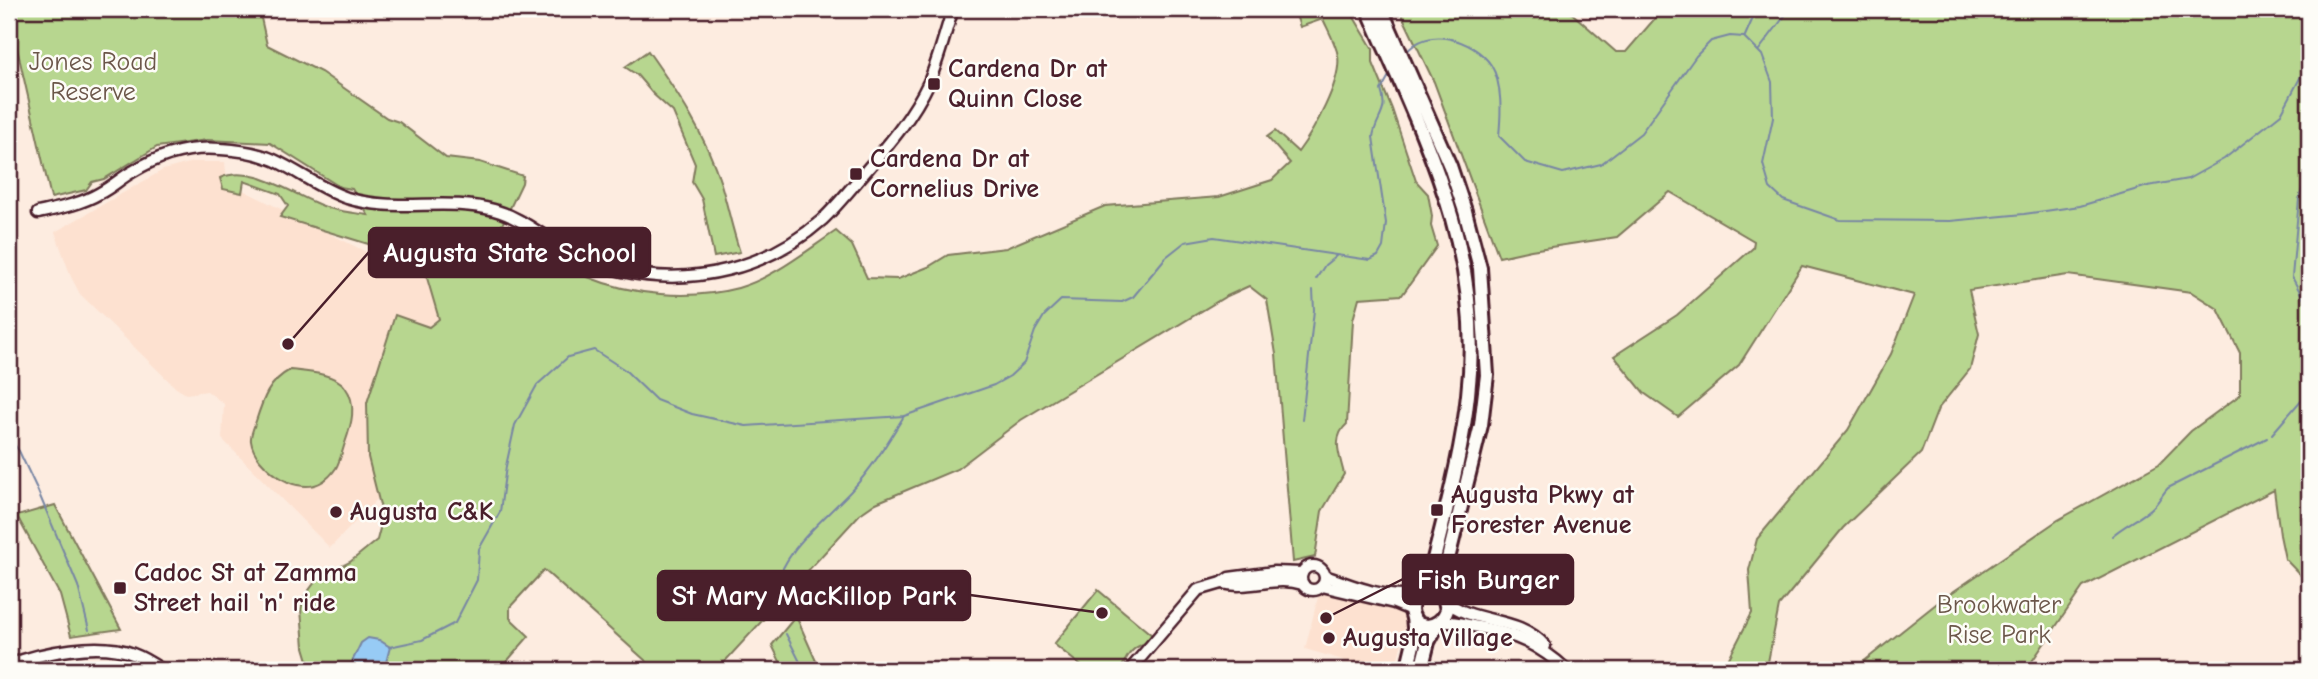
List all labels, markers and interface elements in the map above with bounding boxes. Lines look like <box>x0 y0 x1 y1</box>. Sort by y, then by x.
park label: Jones Road Reserve <box>29 47 157 107</box>
place label: Cardena Dr at Quinn Close <box>948 54 1108 114</box>
marker: Cardena Dr at Quinn Close <box>926 76 942 92</box>
place label: Cardena Dr at Cornelius Drive <box>870 144 1039 204</box>
marker: Cardena Dr at Cornelius Drive <box>848 166 864 182</box>
callout: Augusta State School <box>369 228 650 277</box>
text: Augusta State School <box>383 237 637 269</box>
place label: Augusta Pkwy at Forester Avenue <box>1451 480 1634 540</box>
place label: Augusta C&K <box>350 497 494 527</box>
marker: Augusta Pkwy at Forester Avenue <box>1429 502 1445 518</box>
marker: Augusta C&K <box>328 504 344 520</box>
callout: Fish Burger <box>1403 555 1573 604</box>
place label: Cadoc St at Zamma Street hail 'n' ride <box>134 558 357 618</box>
text: Fish Burger <box>1417 564 1560 596</box>
callout: St Mary MacKillop Park <box>658 571 970 620</box>
marker: Cadoc St at Zamma Street hail 'n' ride <box>112 580 128 596</box>
text: St Mary MacKillop Park <box>672 580 957 612</box>
park label: Brookwater Rise Park <box>1937 590 2062 650</box>
place label: Augusta Village <box>1343 623 1513 653</box>
marker: Augusta Village <box>1321 630 1337 646</box>

